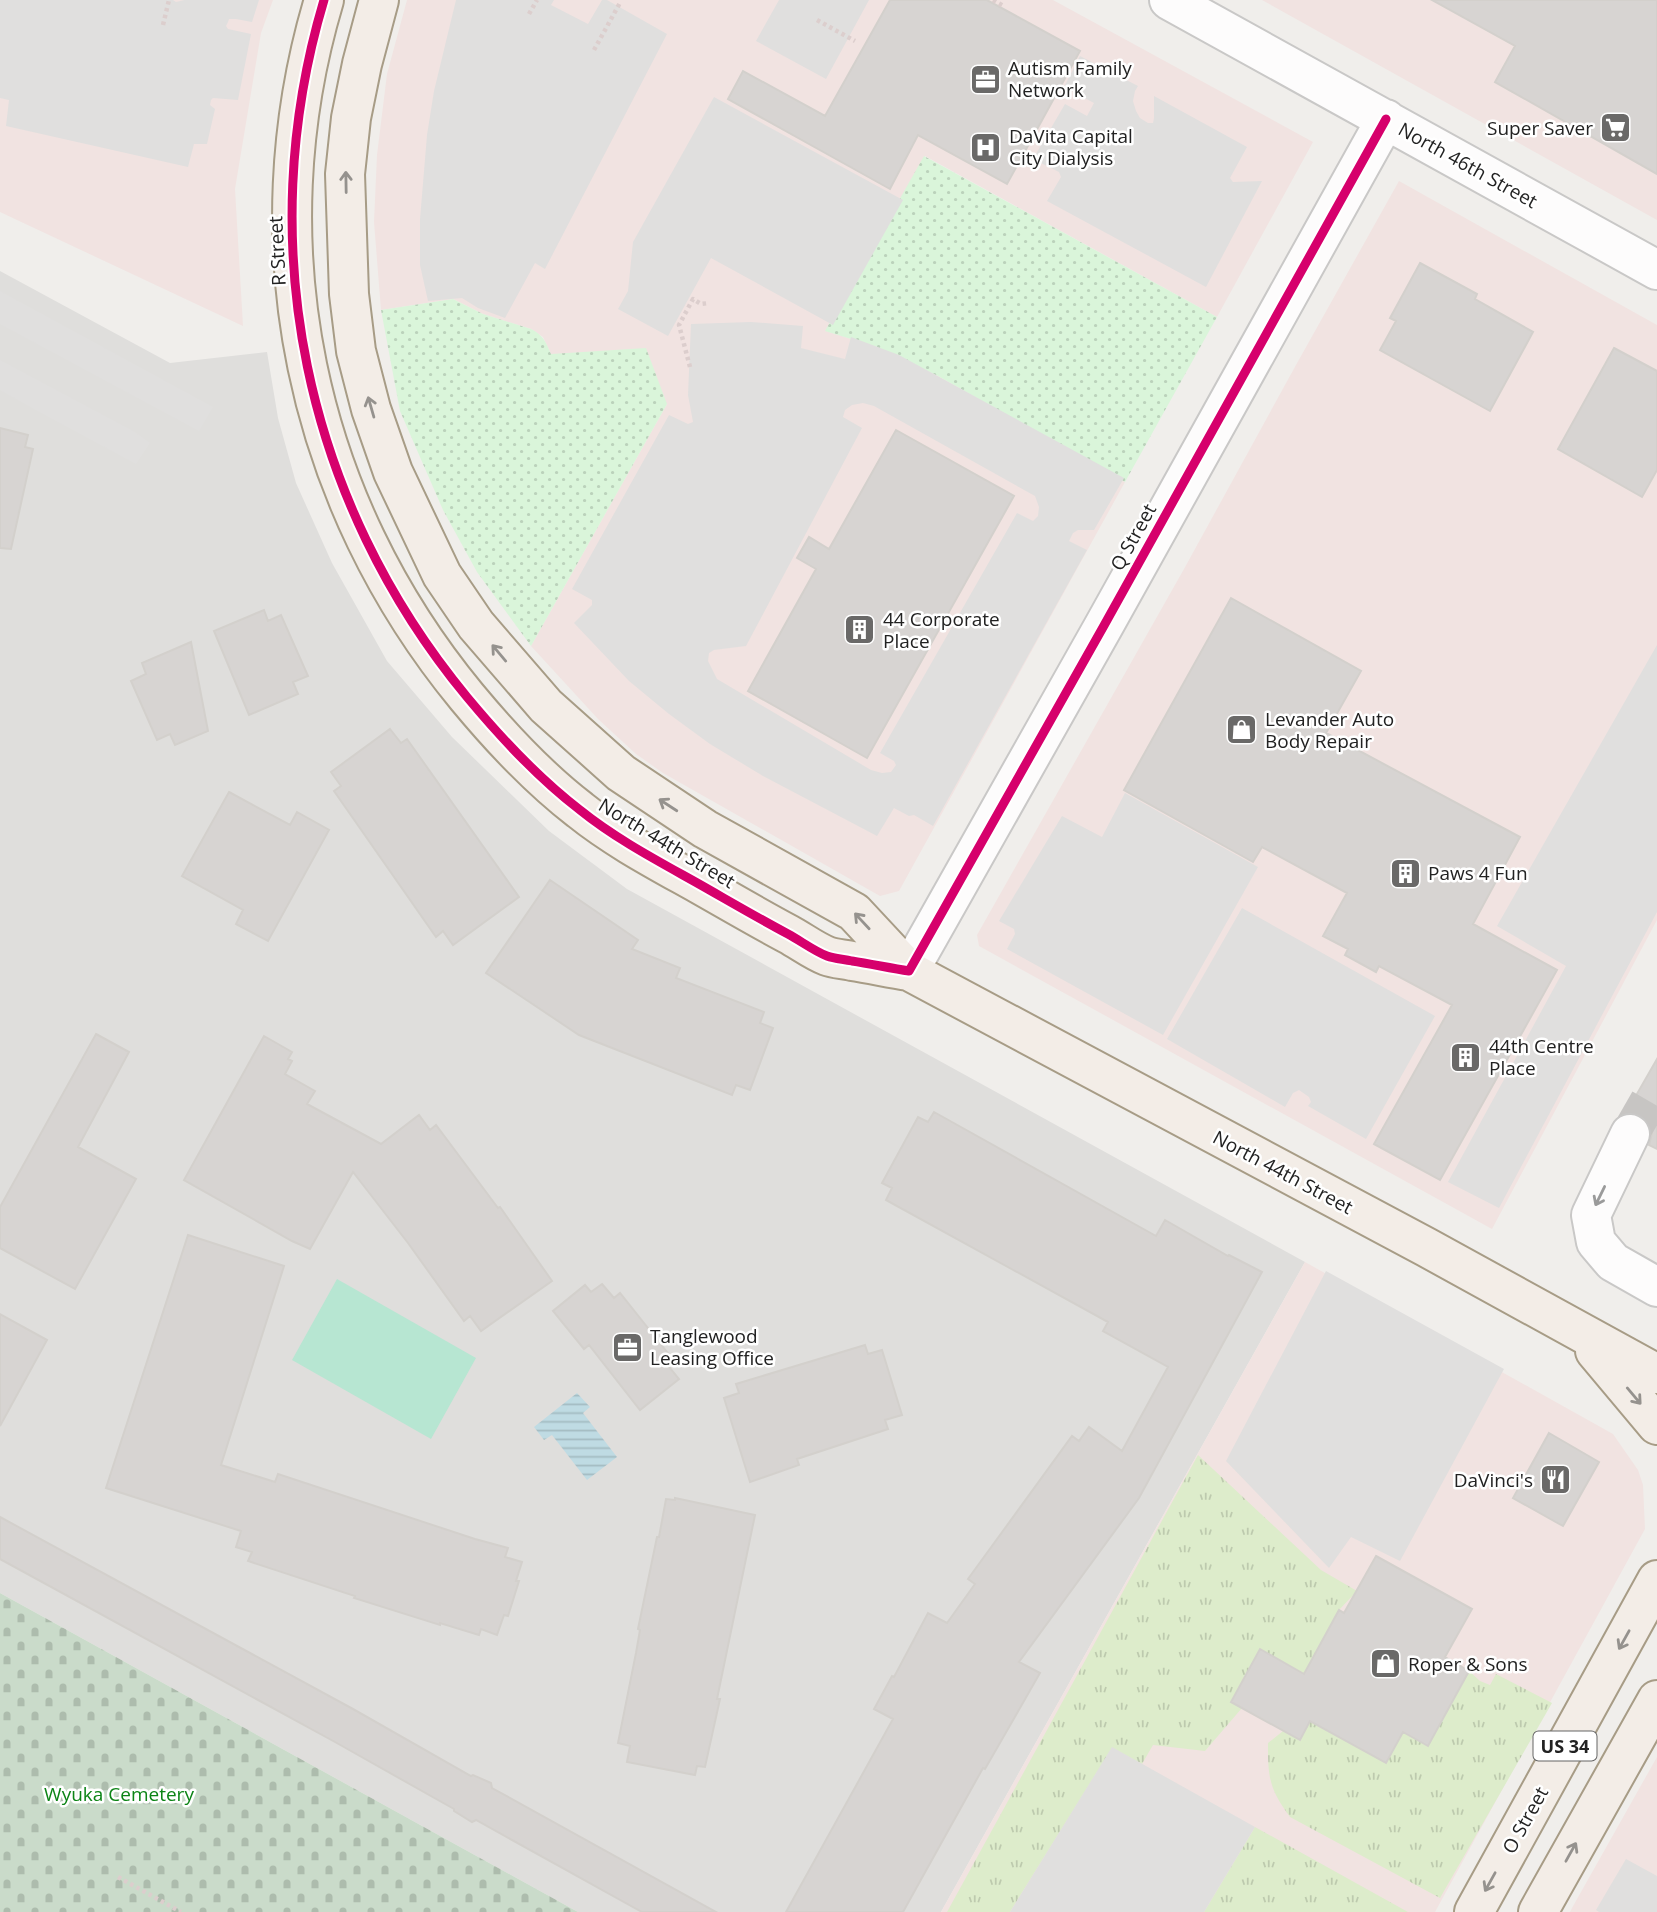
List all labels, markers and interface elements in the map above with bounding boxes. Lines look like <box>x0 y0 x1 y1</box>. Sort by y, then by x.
place label: Autism Family Network <box>1008 55 1132 103</box>
office icon: Autism Family Network <box>968 62 1002 96</box>
supermarket icon: Super Saver <box>1599 111 1633 145</box>
place label: Super Saver <box>1487 115 1593 141</box>
street label: North 46th Street <box>1394 116 1542 214</box>
place label: DaVita Capital City Dialysis <box>1009 123 1133 171</box>
hospital icon: DaVita Capital City Dialysis <box>969 130 1003 164</box>
one-way arrow <box>339 171 353 194</box>
street label: R Street <box>262 215 292 286</box>
one-way arrow <box>364 397 377 419</box>
street label: Q Street <box>1104 499 1162 575</box>
place label: 44 Corporate Place <box>883 606 1000 654</box>
building icon: 44 Corporate Place <box>843 613 877 647</box>
one-way arrow <box>492 645 507 663</box>
place label: Levander Auto Body Repair <box>1265 706 1394 754</box>
shop icon: Levander Auto Body Repair <box>1225 713 1259 747</box>
street label: North 44th Street <box>594 792 740 894</box>
one-way arrow <box>658 798 678 812</box>
building icon: Paws 4 Fun <box>1388 856 1422 890</box>
place label: Paws 4 Fun <box>1428 860 1528 886</box>
one-way arrow <box>854 913 871 930</box>
place label: 44th Centre Place <box>1489 1033 1594 1081</box>
building icon: 44th Centre Place <box>1449 1040 1483 1074</box>
street label: North 44th Street <box>1208 1124 1358 1220</box>
one-way arrow <box>1593 1185 1606 1206</box>
place label: Tanglewood Leasing Office <box>650 1323 774 1371</box>
office icon: Tanglewood Leasing Office <box>610 1330 644 1364</box>
one-way arrow <box>1626 1387 1642 1405</box>
restaurant icon: DaVinci's <box>1539 1463 1573 1497</box>
place label: DaVinci's <box>1454 1467 1533 1493</box>
one-way arrow <box>1617 1629 1630 1650</box>
shop icon: Roper & Sons <box>1368 1647 1402 1681</box>
place label: Roper & Sons <box>1408 1651 1527 1677</box>
road number: US 34 <box>1534 1731 1596 1760</box>
park label: Wyuka Cemetery <box>44 1781 194 1807</box>
street label: O Street <box>1496 1782 1554 1858</box>
one-way arrow <box>1564 1843 1578 1863</box>
one-way arrow <box>1483 1871 1496 1892</box>

